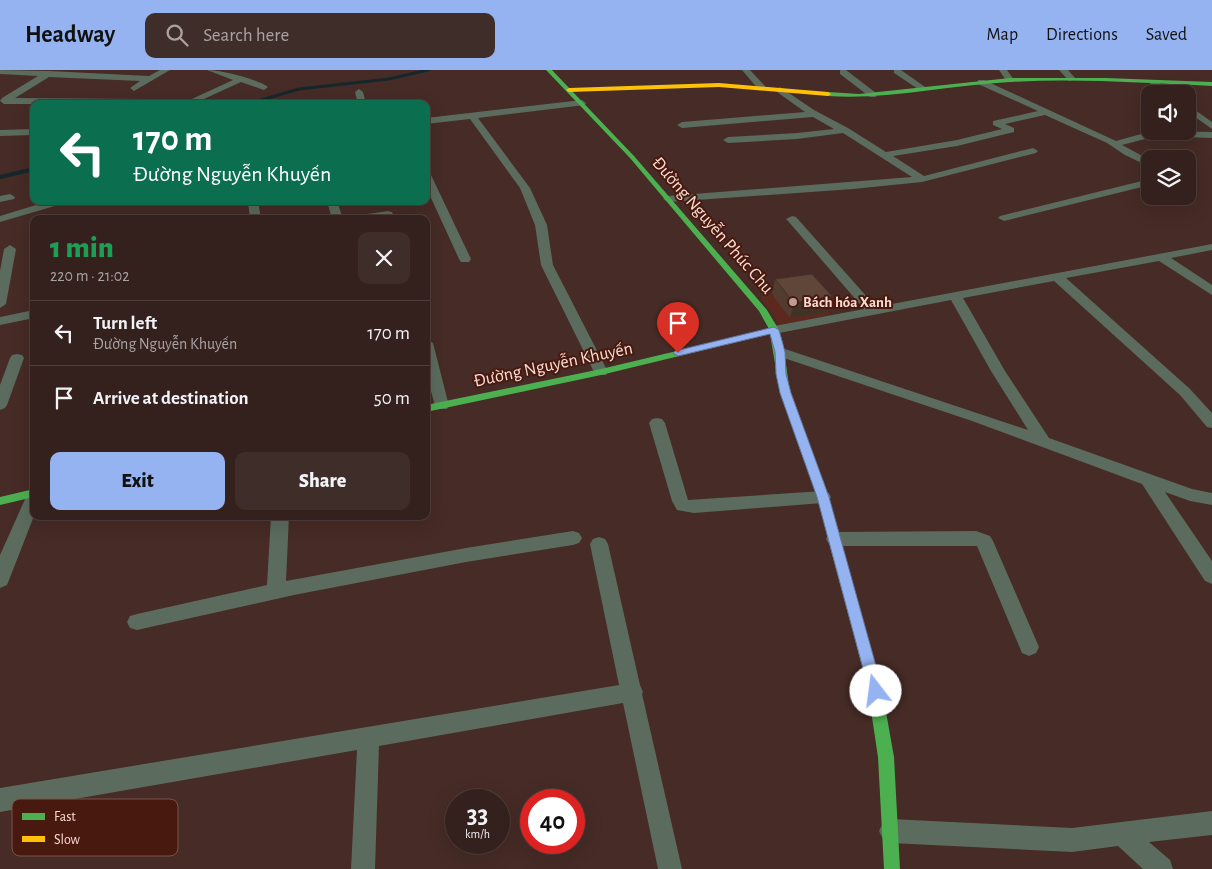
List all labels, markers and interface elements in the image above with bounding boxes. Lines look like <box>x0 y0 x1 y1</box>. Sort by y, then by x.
search box <box>145 13 495 58</box>
icon: search <box>163 21 191 49</box>
text: Headway <box>25 23 115 47</box>
text: Search here <box>203 26 289 45</box>
text: Map <box>987 26 1018 44</box>
text: Directions <box>1046 26 1118 44</box>
text: Saved <box>1146 26 1187 44</box>
map controls <box>1141 85 1196 205</box>
button: sound <box>1141 85 1196 140</box>
icon: left <box>50 120 115 185</box>
text: 170 m <box>133 122 213 157</box>
button: layers <box>1141 150 1196 205</box>
street label: Đường Nguyễn Phúc Chu <box>648 152 778 298</box>
text: Đường Nguyễn Khuyến <box>133 163 331 185</box>
button: close <box>358 232 410 284</box>
text: 1 min <box>50 233 114 263</box>
text: 220 m · 21:02 <box>50 268 130 284</box>
place label: Bách hóa Xanh <box>803 295 892 310</box>
marker: Bách hóa Xanh <box>787 296 799 308</box>
pin <box>657 302 699 353</box>
icon: arrive <box>664 309 692 337</box>
text: Turn left <box>93 314 157 333</box>
icon: left <box>50 319 78 347</box>
text: 170 m <box>367 324 410 343</box>
text: Đường Nguyễn Khuyến <box>93 336 237 352</box>
street label: Đường Nguyễn Khuyến <box>472 337 634 391</box>
icon: arrive <box>50 384 78 412</box>
text: Arrive at destination <box>93 389 249 408</box>
text: 50 m <box>374 389 410 408</box>
button: Exit <box>50 452 225 510</box>
button: Share <box>235 452 410 510</box>
position arrow <box>849 664 901 716</box>
speed limit sign: 40 <box>520 789 585 854</box>
legend <box>12 799 178 856</box>
text: 33 <box>467 803 488 828</box>
text: Fast <box>54 810 76 824</box>
text: km/h <box>465 828 490 840</box>
text: Slow <box>54 833 81 847</box>

